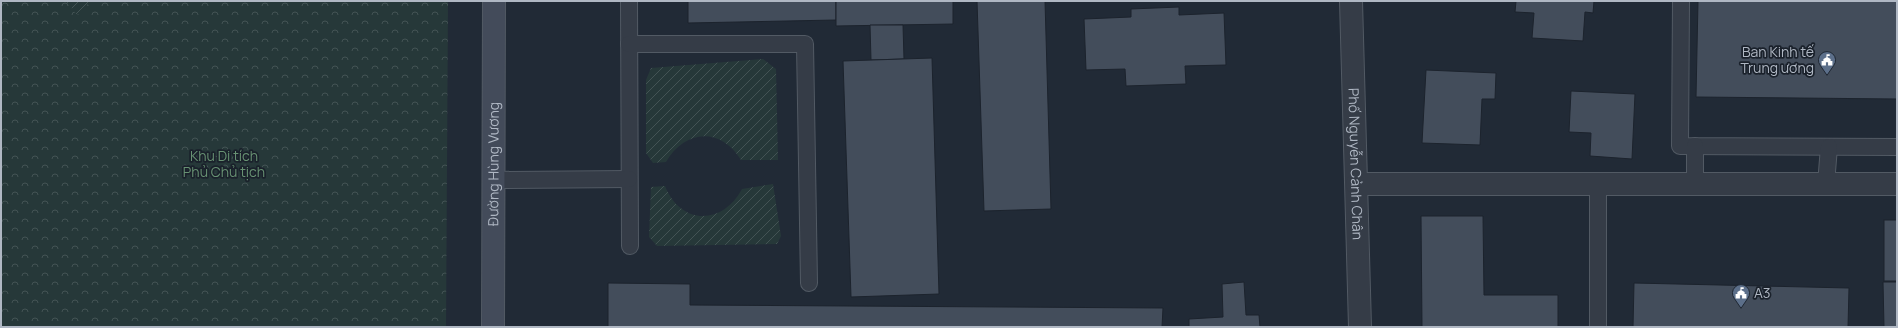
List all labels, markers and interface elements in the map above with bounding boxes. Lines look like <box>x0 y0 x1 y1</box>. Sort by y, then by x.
place label: Ban Kinh tế Trung ương <box>1740 42 1814 77</box>
public building icon: Ban Kinh tế Trung ương <box>1817 50 1837 75</box>
street label: Phố Nguyễn Cảnh Chân <box>1344 88 1368 240</box>
street label: Đường Hùng Vương <box>483 102 503 226</box>
park label: Khu Di tích Phủ Chủ tịch <box>183 146 265 181</box>
public building icon: A3 <box>1731 283 1751 308</box>
place label: A3 <box>1754 283 1771 302</box>

